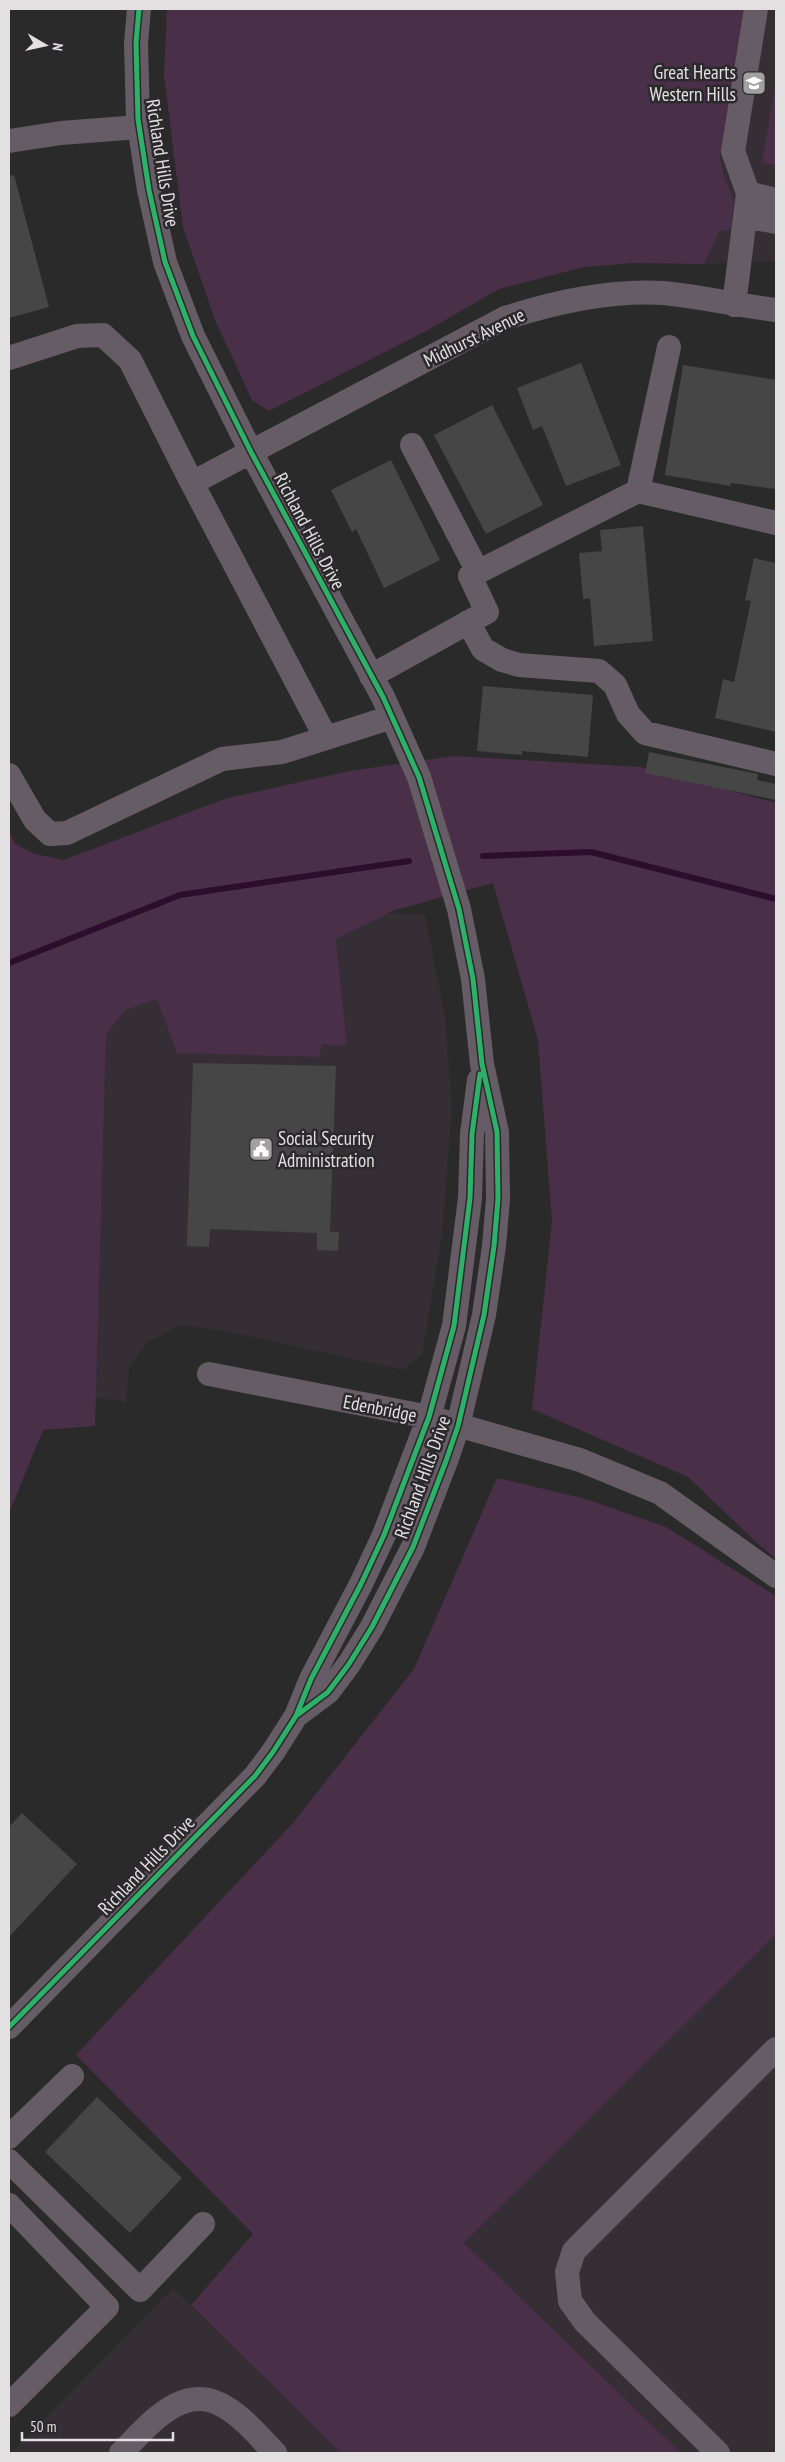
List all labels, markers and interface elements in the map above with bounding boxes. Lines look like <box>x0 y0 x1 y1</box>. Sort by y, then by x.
north arrow <box>20 20 70 70</box>
text: N <box>48 42 67 52</box>
place label: Great Hearts Western Hills <box>650 60 736 106</box>
school or university icon: Great Hearts Western Hills <box>741 70 767 96</box>
street label: Richland Hills Drive <box>141 97 185 229</box>
street label: Midhurst Avenue <box>420 302 529 372</box>
street label: Richland Hills Drive <box>269 468 351 594</box>
place label: Social Security Administration <box>278 1126 375 1172</box>
public building icon: Social Security Administration <box>248 1136 274 1162</box>
street label: Edenbridge <box>341 1389 419 1427</box>
street label: Richland Hills Drive <box>389 1412 455 1542</box>
street label: Richland Hills Drive <box>93 1810 200 1920</box>
scale bar <box>22 2410 174 2442</box>
text: 50 m <box>30 2417 56 2436</box>

